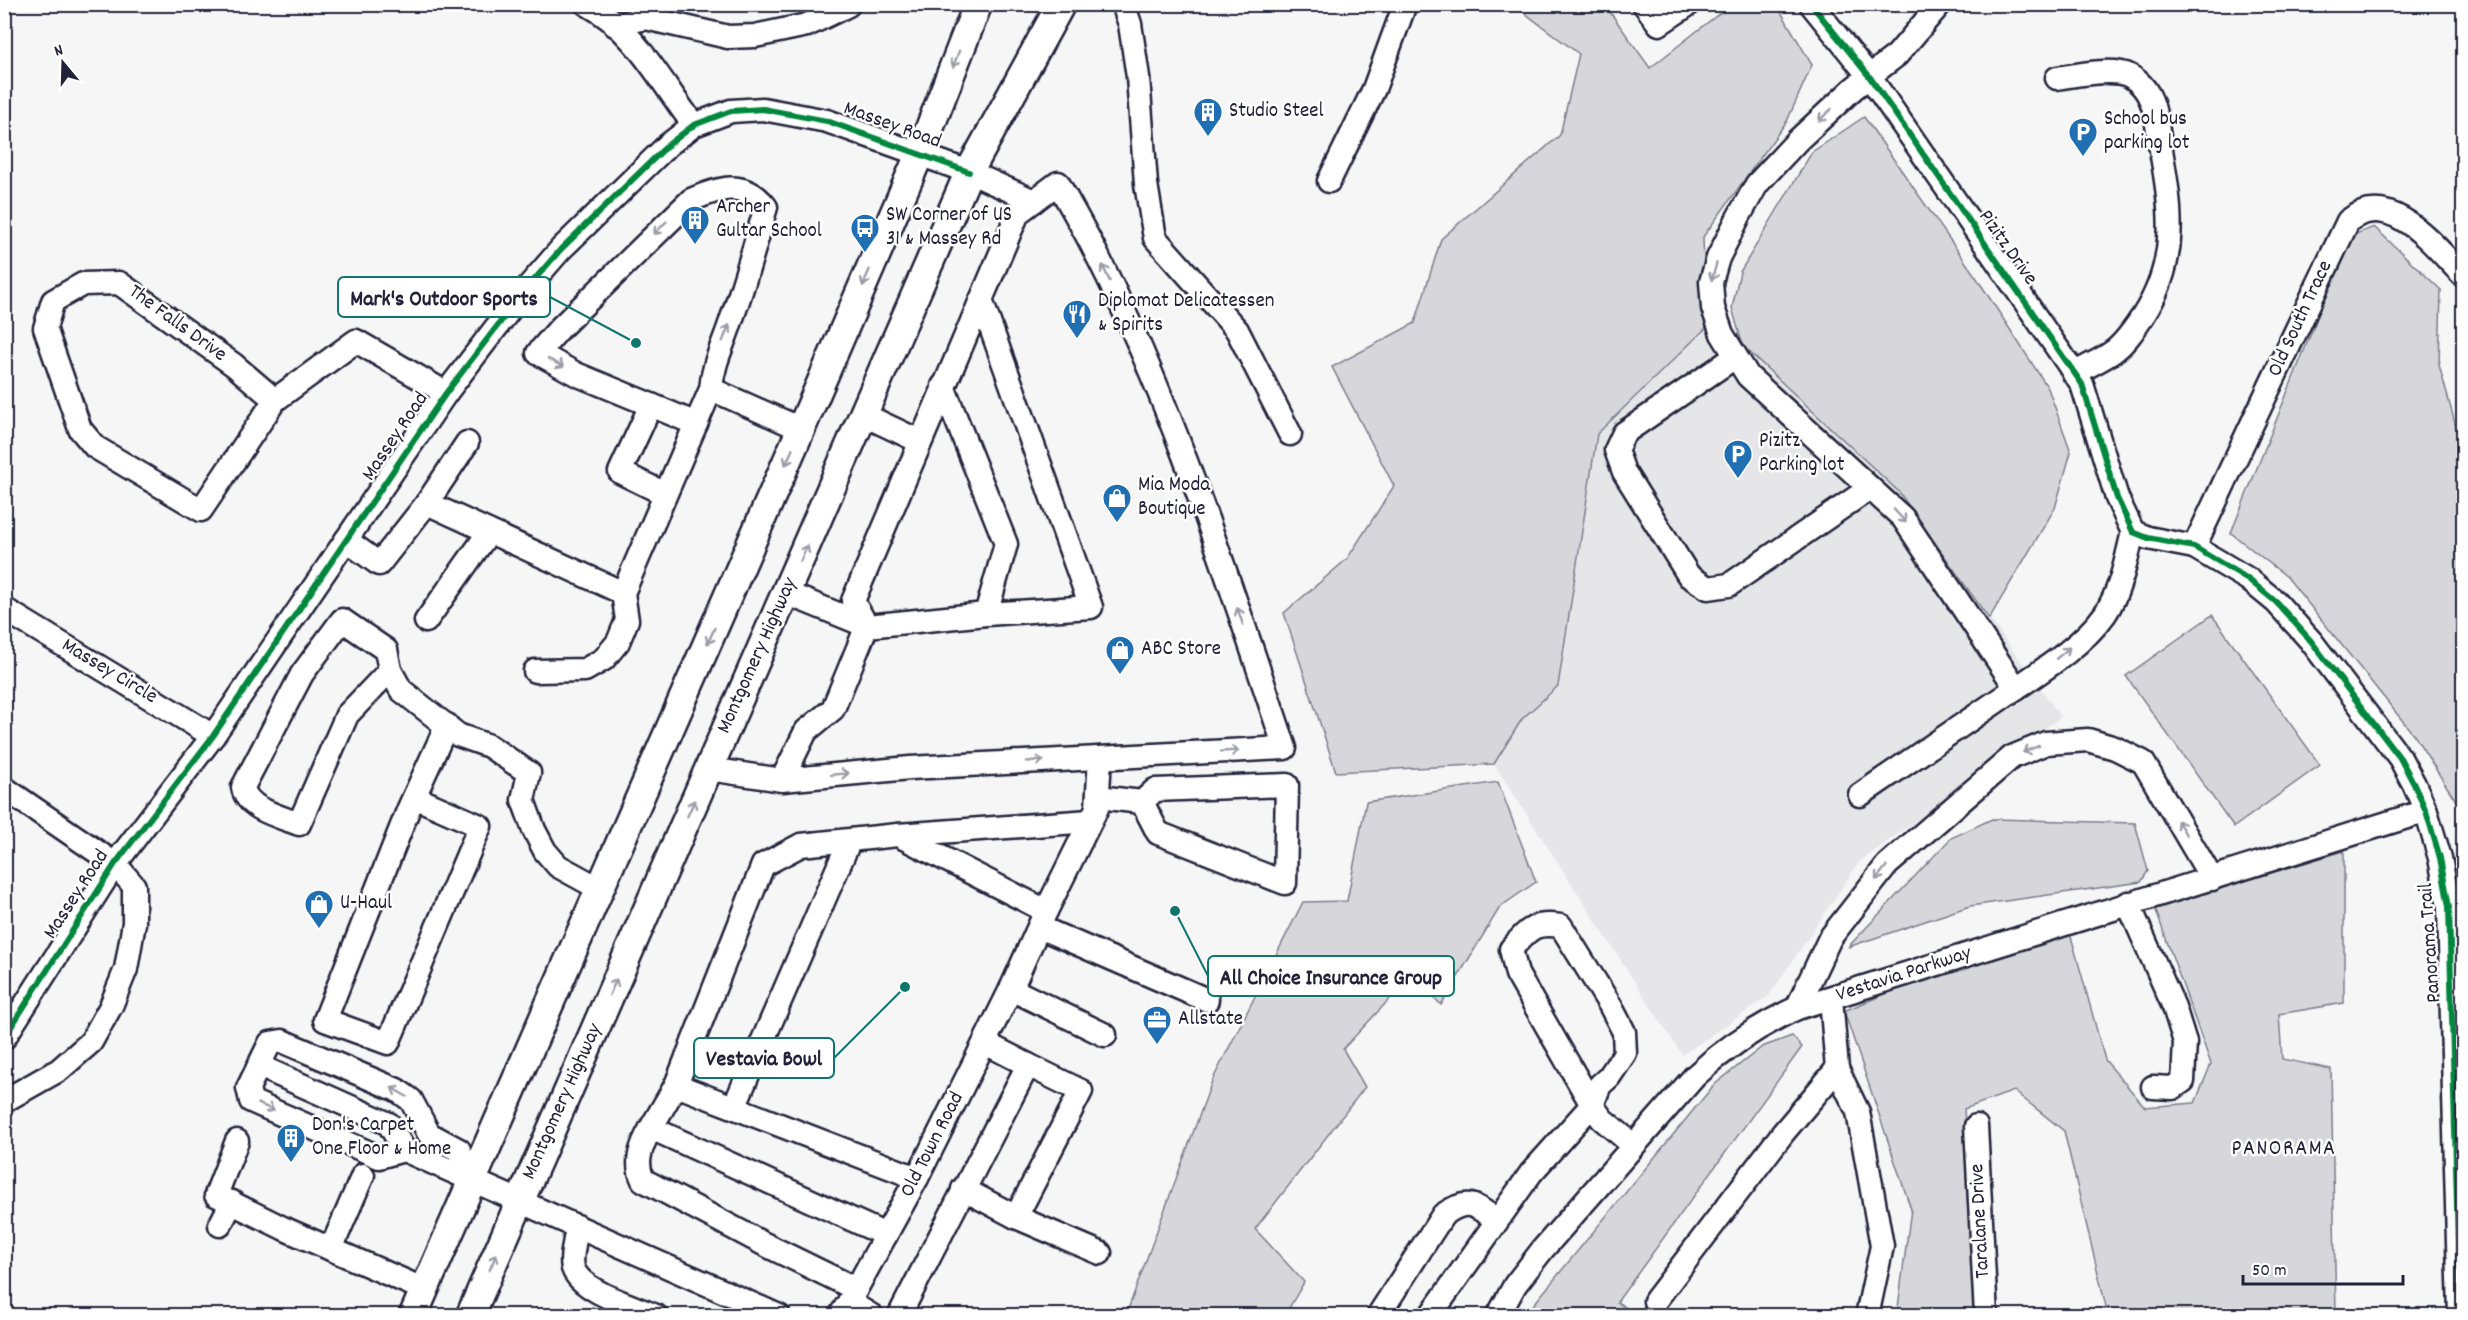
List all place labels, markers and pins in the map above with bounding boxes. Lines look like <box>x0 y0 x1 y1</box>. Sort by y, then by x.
building icon: Studio Steel <box>1192 96 1224 138</box>
place label: Studio Steel <box>1229 97 1323 127</box>
place label: School bus parking lot <box>2104 105 2190 159</box>
parking icon: School bus parking lot <box>2067 116 2099 158</box>
place label: Archer Gultar School <box>716 193 822 247</box>
place label: SW Corner of US 31 & Massey Rd <box>886 201 1012 255</box>
building icon: Archer Gultar School <box>679 204 711 246</box>
bus stop icon: SW Corner of US 31 & Massey Rd <box>849 212 881 254</box>
callout: Mark's Outdoor Sports <box>338 277 550 317</box>
place label: Diplomat Delicatessen & Spirits <box>1098 287 1274 341</box>
restaurant icon: Diplomat Delicatessen & Spirits <box>1061 298 1093 340</box>
place label: Pizitz Parking lot <box>1759 427 1845 481</box>
parking icon: Pizitz Parking lot <box>1722 438 1754 480</box>
place label: Mia Moda Boutique <box>1138 471 1211 525</box>
shop icon: Mia Moda Boutique <box>1101 482 1133 524</box>
shop icon: ABC Store <box>1104 634 1136 676</box>
place label: ABC Store <box>1141 635 1221 665</box>
shop icon: U-Haul <box>303 888 335 930</box>
place label: U-Haul <box>340 889 392 919</box>
callout: All Choice Insurance Group <box>1208 956 1454 996</box>
office icon: Allstate <box>1141 1004 1173 1046</box>
place label: Allstate <box>1178 1005 1243 1035</box>
callout: Vestavia Bowl <box>694 1038 834 1078</box>
place label: Don's Carpet One Floor & Home <box>312 1111 451 1165</box>
building icon: Don's Carpet One Floor & Home <box>275 1122 307 1164</box>

